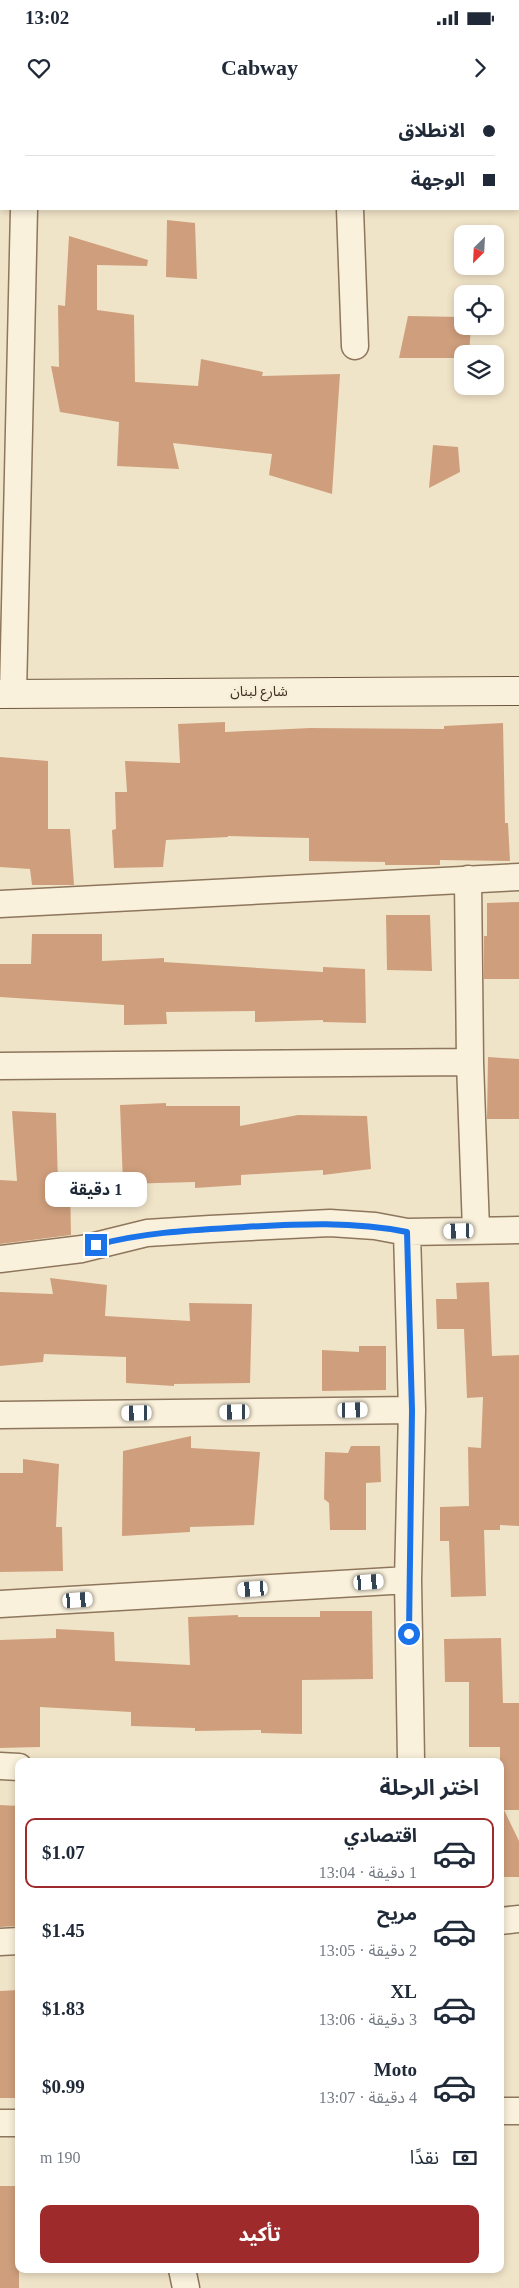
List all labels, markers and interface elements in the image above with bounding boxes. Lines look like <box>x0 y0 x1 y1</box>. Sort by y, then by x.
text: 13:02 <box>25 7 69 28</box>
icon: heart <box>25 54 53 82</box>
icon: forward <box>466 54 494 82</box>
text: Cabway <box>221 55 298 80</box>
text: الانطلاق <box>399 120 465 141</box>
text: الوجهة <box>411 169 465 190</box>
north arrow <box>454 225 504 275</box>
map controls <box>454 225 504 395</box>
button: locate <box>454 285 504 335</box>
button: layers <box>454 345 504 395</box>
street label: شارع لبنان <box>230 684 288 702</box>
callout: 1 دقيقة <box>45 1172 147 1208</box>
text: 1 دقيقة <box>70 1181 122 1198</box>
car <box>443 1223 474 1239</box>
route end <box>85 1234 107 1256</box>
car <box>337 1402 368 1418</box>
car <box>219 1404 250 1420</box>
car <box>121 1405 152 1421</box>
car <box>353 1573 384 1591</box>
car <box>237 1580 268 1598</box>
car <box>62 1591 93 1609</box>
route start <box>398 1623 420 1645</box>
text: اختر الرحلة <box>380 1775 479 1800</box>
text: اقتصادي <box>344 1825 417 1846</box>
icon: car <box>432 1831 477 1876</box>
text: $1.07 <box>42 1842 85 1863</box>
text: 1 دقيقة · 13:04 <box>319 1864 417 1881</box>
text: مريح <box>377 1903 417 1924</box>
icon: car <box>432 1909 477 1954</box>
text: $1.45 <box>42 1920 85 1941</box>
text: 2 دقيقة · 13:05 <box>319 1942 417 1959</box>
text: XL <box>391 1981 417 2002</box>
icon: car <box>432 1987 477 2032</box>
text: $1.83 <box>42 1998 85 2019</box>
text: 3 دقيقة · 13:06 <box>319 2011 417 2028</box>
text: Moto <box>374 2059 417 2080</box>
icon: car <box>432 2065 477 2110</box>
text: $0.99 <box>42 2076 85 2097</box>
text: 4 دقيقة · 13:07 <box>319 2089 417 2106</box>
icon: cash <box>451 2144 479 2172</box>
text: نقدًا <box>410 2147 439 2168</box>
text: 190 m <box>40 2149 80 2166</box>
button: تأكيد <box>40 2205 479 2263</box>

